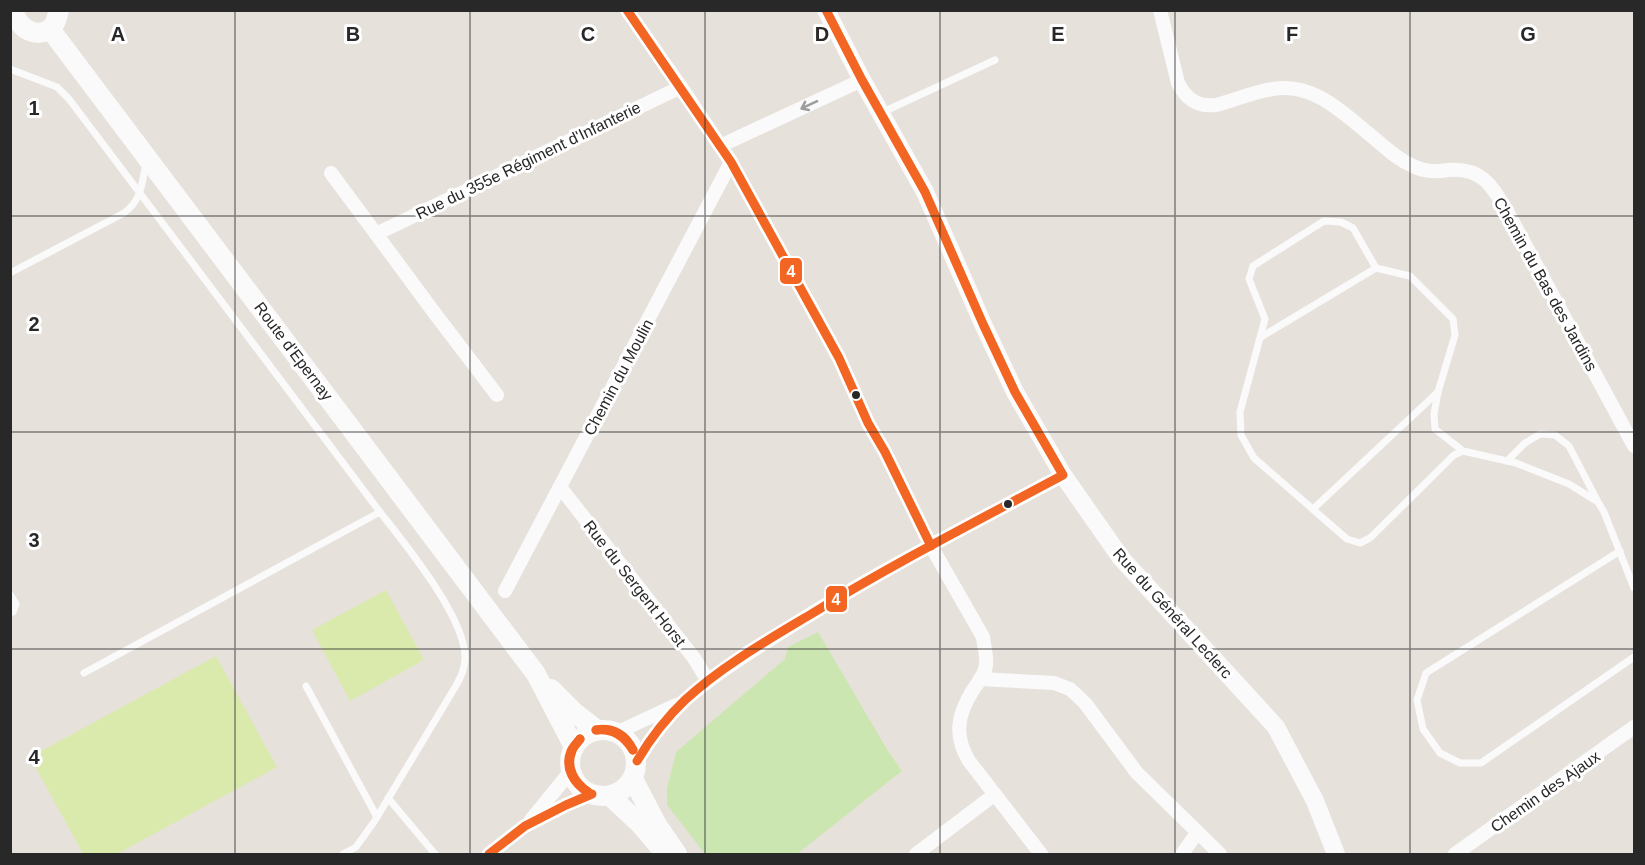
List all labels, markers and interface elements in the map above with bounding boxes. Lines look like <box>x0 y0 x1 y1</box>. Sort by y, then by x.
text: A <box>111 23 125 45</box>
text: B <box>346 23 360 45</box>
text: C <box>581 23 595 45</box>
text: D <box>815 23 829 45</box>
text: E <box>1051 23 1065 45</box>
text: F <box>1286 23 1298 45</box>
text: G <box>1520 23 1536 45</box>
text: 1 <box>28 97 40 119</box>
street label: Rue du 355e Régiment d'Infanterie <box>413 98 643 222</box>
one-way arrow <box>800 99 818 111</box>
street label: Chemin du Bas des Jardins <box>1491 195 1600 374</box>
line badge: 4 <box>779 257 803 285</box>
text: 4 <box>787 263 796 280</box>
street label: Route d'Epernay <box>251 299 336 404</box>
text: 2 <box>28 313 40 335</box>
street label: Chemin du Moulin <box>581 316 656 438</box>
unlabelled marker <box>850 389 862 401</box>
unlabelled marker <box>1002 498 1014 510</box>
street label: Rue du Sergent Horst <box>580 517 689 650</box>
text: 3 <box>28 529 40 551</box>
street label: Rue du Général Leclerc <box>1110 545 1235 682</box>
line badge: 4 <box>825 585 848 613</box>
text: 4 <box>832 591 841 608</box>
text: 4 <box>28 746 40 768</box>
street label: Chemin des Ajaux <box>1488 747 1603 835</box>

